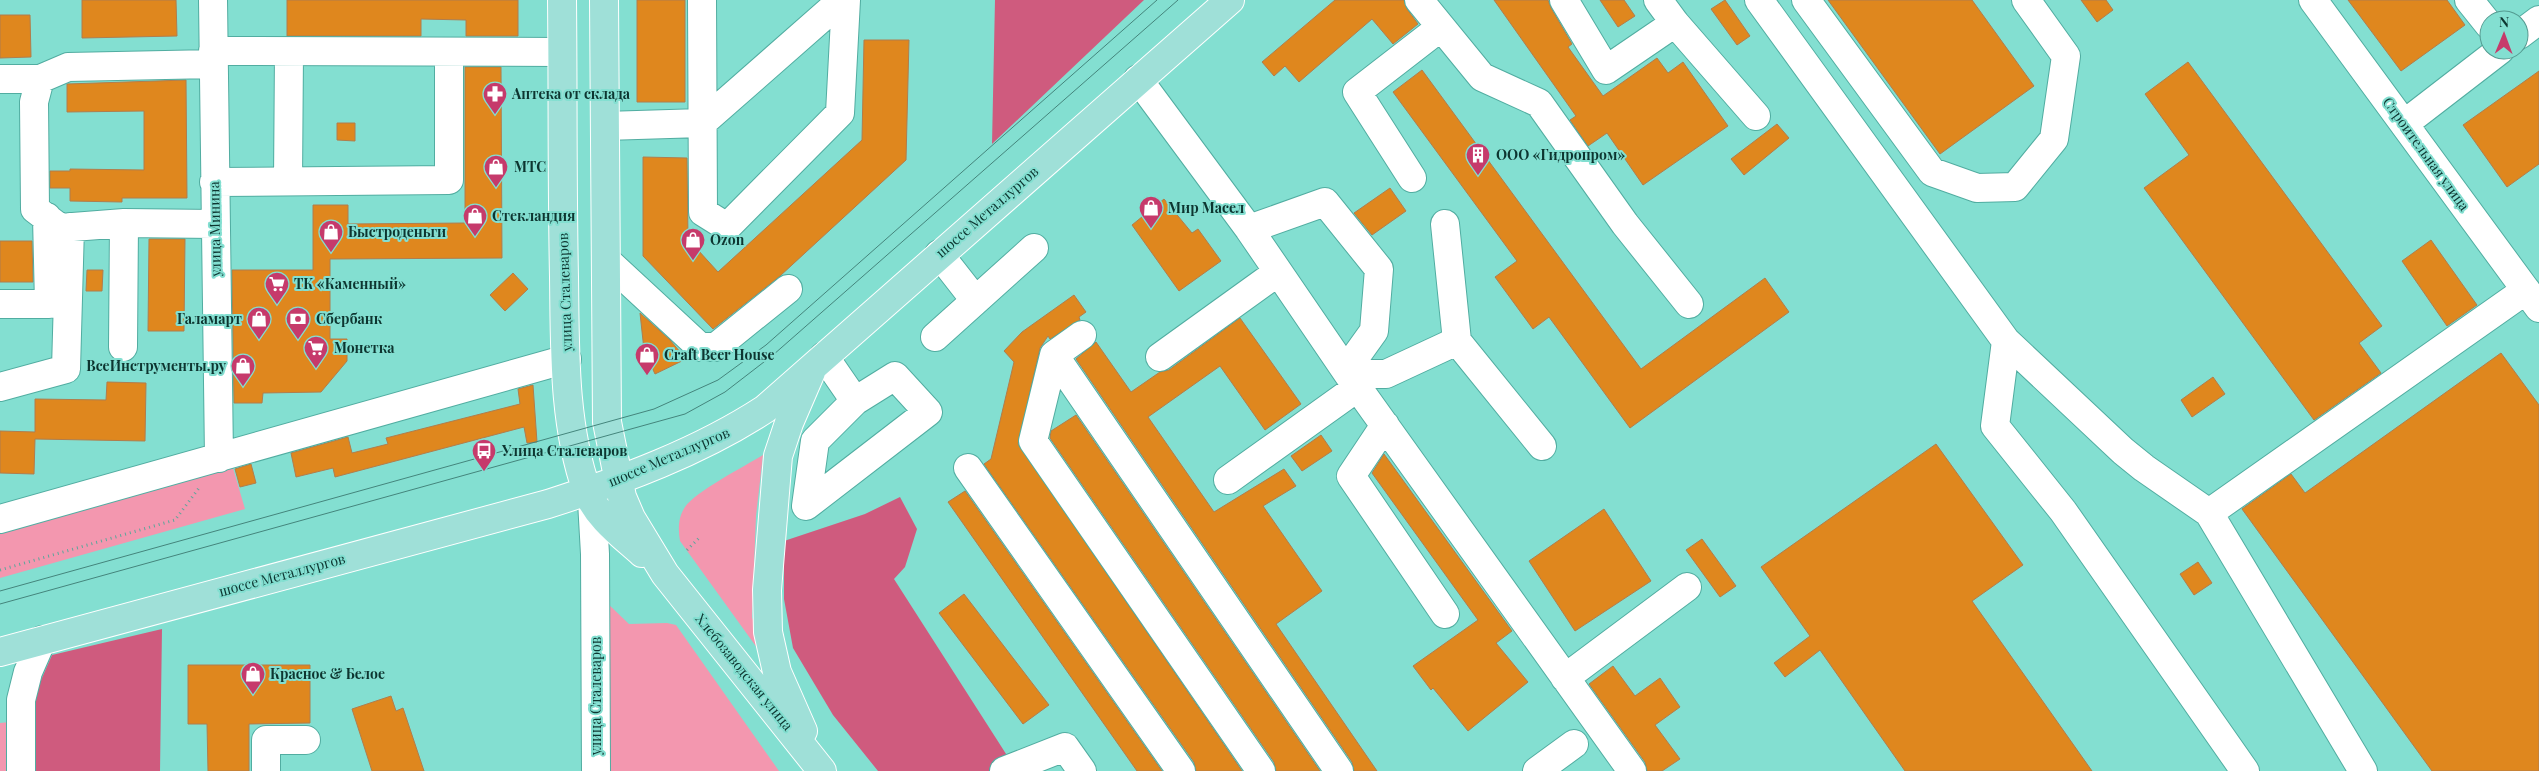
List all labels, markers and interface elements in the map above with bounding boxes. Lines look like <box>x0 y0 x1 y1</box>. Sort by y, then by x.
north arrow <box>2479 10 2529 60</box>
text: N <box>2499 12 2509 31</box>
pharmacy icon: Аптека от склада <box>482 81 508 115</box>
place label: Аптека от склада <box>511 84 631 103</box>
street label: Строительная улица <box>2379 93 2474 214</box>
building icon: ООО «Гидропром» <box>1465 142 1491 176</box>
place label: ООО «Гидропром» <box>1496 145 1625 164</box>
shop icon: МТС <box>483 154 509 188</box>
place label: МТС <box>514 157 546 176</box>
street label: шоссе Металлургов <box>931 162 1042 262</box>
street label: улица Минина <box>204 181 225 278</box>
shop icon: Мир Масел <box>1138 195 1164 229</box>
place label: Мир Масел <box>1168 198 1245 217</box>
shop icon: Стекландия <box>462 203 488 237</box>
place label: Стекландия <box>492 206 575 225</box>
shop icon: Быстроденьги <box>318 219 344 253</box>
place label: Быстроденьги <box>348 222 446 241</box>
shop icon: Ozon <box>680 227 706 261</box>
place label: Ozon <box>710 230 745 249</box>
street label: улица Сталеваров <box>553 232 576 353</box>
supermarket icon: ТК «Каменный» <box>264 271 290 305</box>
place label: ТК «Каменный» <box>294 274 406 293</box>
shop icon: Галамарт <box>246 306 272 340</box>
bank icon: Сбербанк <box>285 306 311 340</box>
place label: Галамарт <box>177 309 242 328</box>
place label: Сбербанк <box>316 309 383 328</box>
supermarket icon: Монетка <box>303 335 329 369</box>
place label: Монетка <box>334 338 395 357</box>
shop icon: Craft Beer House <box>634 342 660 376</box>
place label: Craft Beer House <box>664 345 774 364</box>
shop icon: ВсеИнструменты.ру <box>230 353 256 387</box>
place label: ВсеИнструменты.ру <box>86 356 227 375</box>
street label: шоссе Металлургов <box>605 422 733 491</box>
bus stop icon: Улица Сталеваров <box>471 438 497 472</box>
place label: Улица Сталеваров <box>501 441 627 460</box>
street label: шоссе Металлургов <box>217 548 348 601</box>
street label: Хлебозаводская улица <box>691 609 797 734</box>
street label: улица Сталеваров <box>586 636 605 756</box>
shop icon: Красное & Белое <box>240 661 266 695</box>
place label: Красное & Белое <box>270 664 385 683</box>

